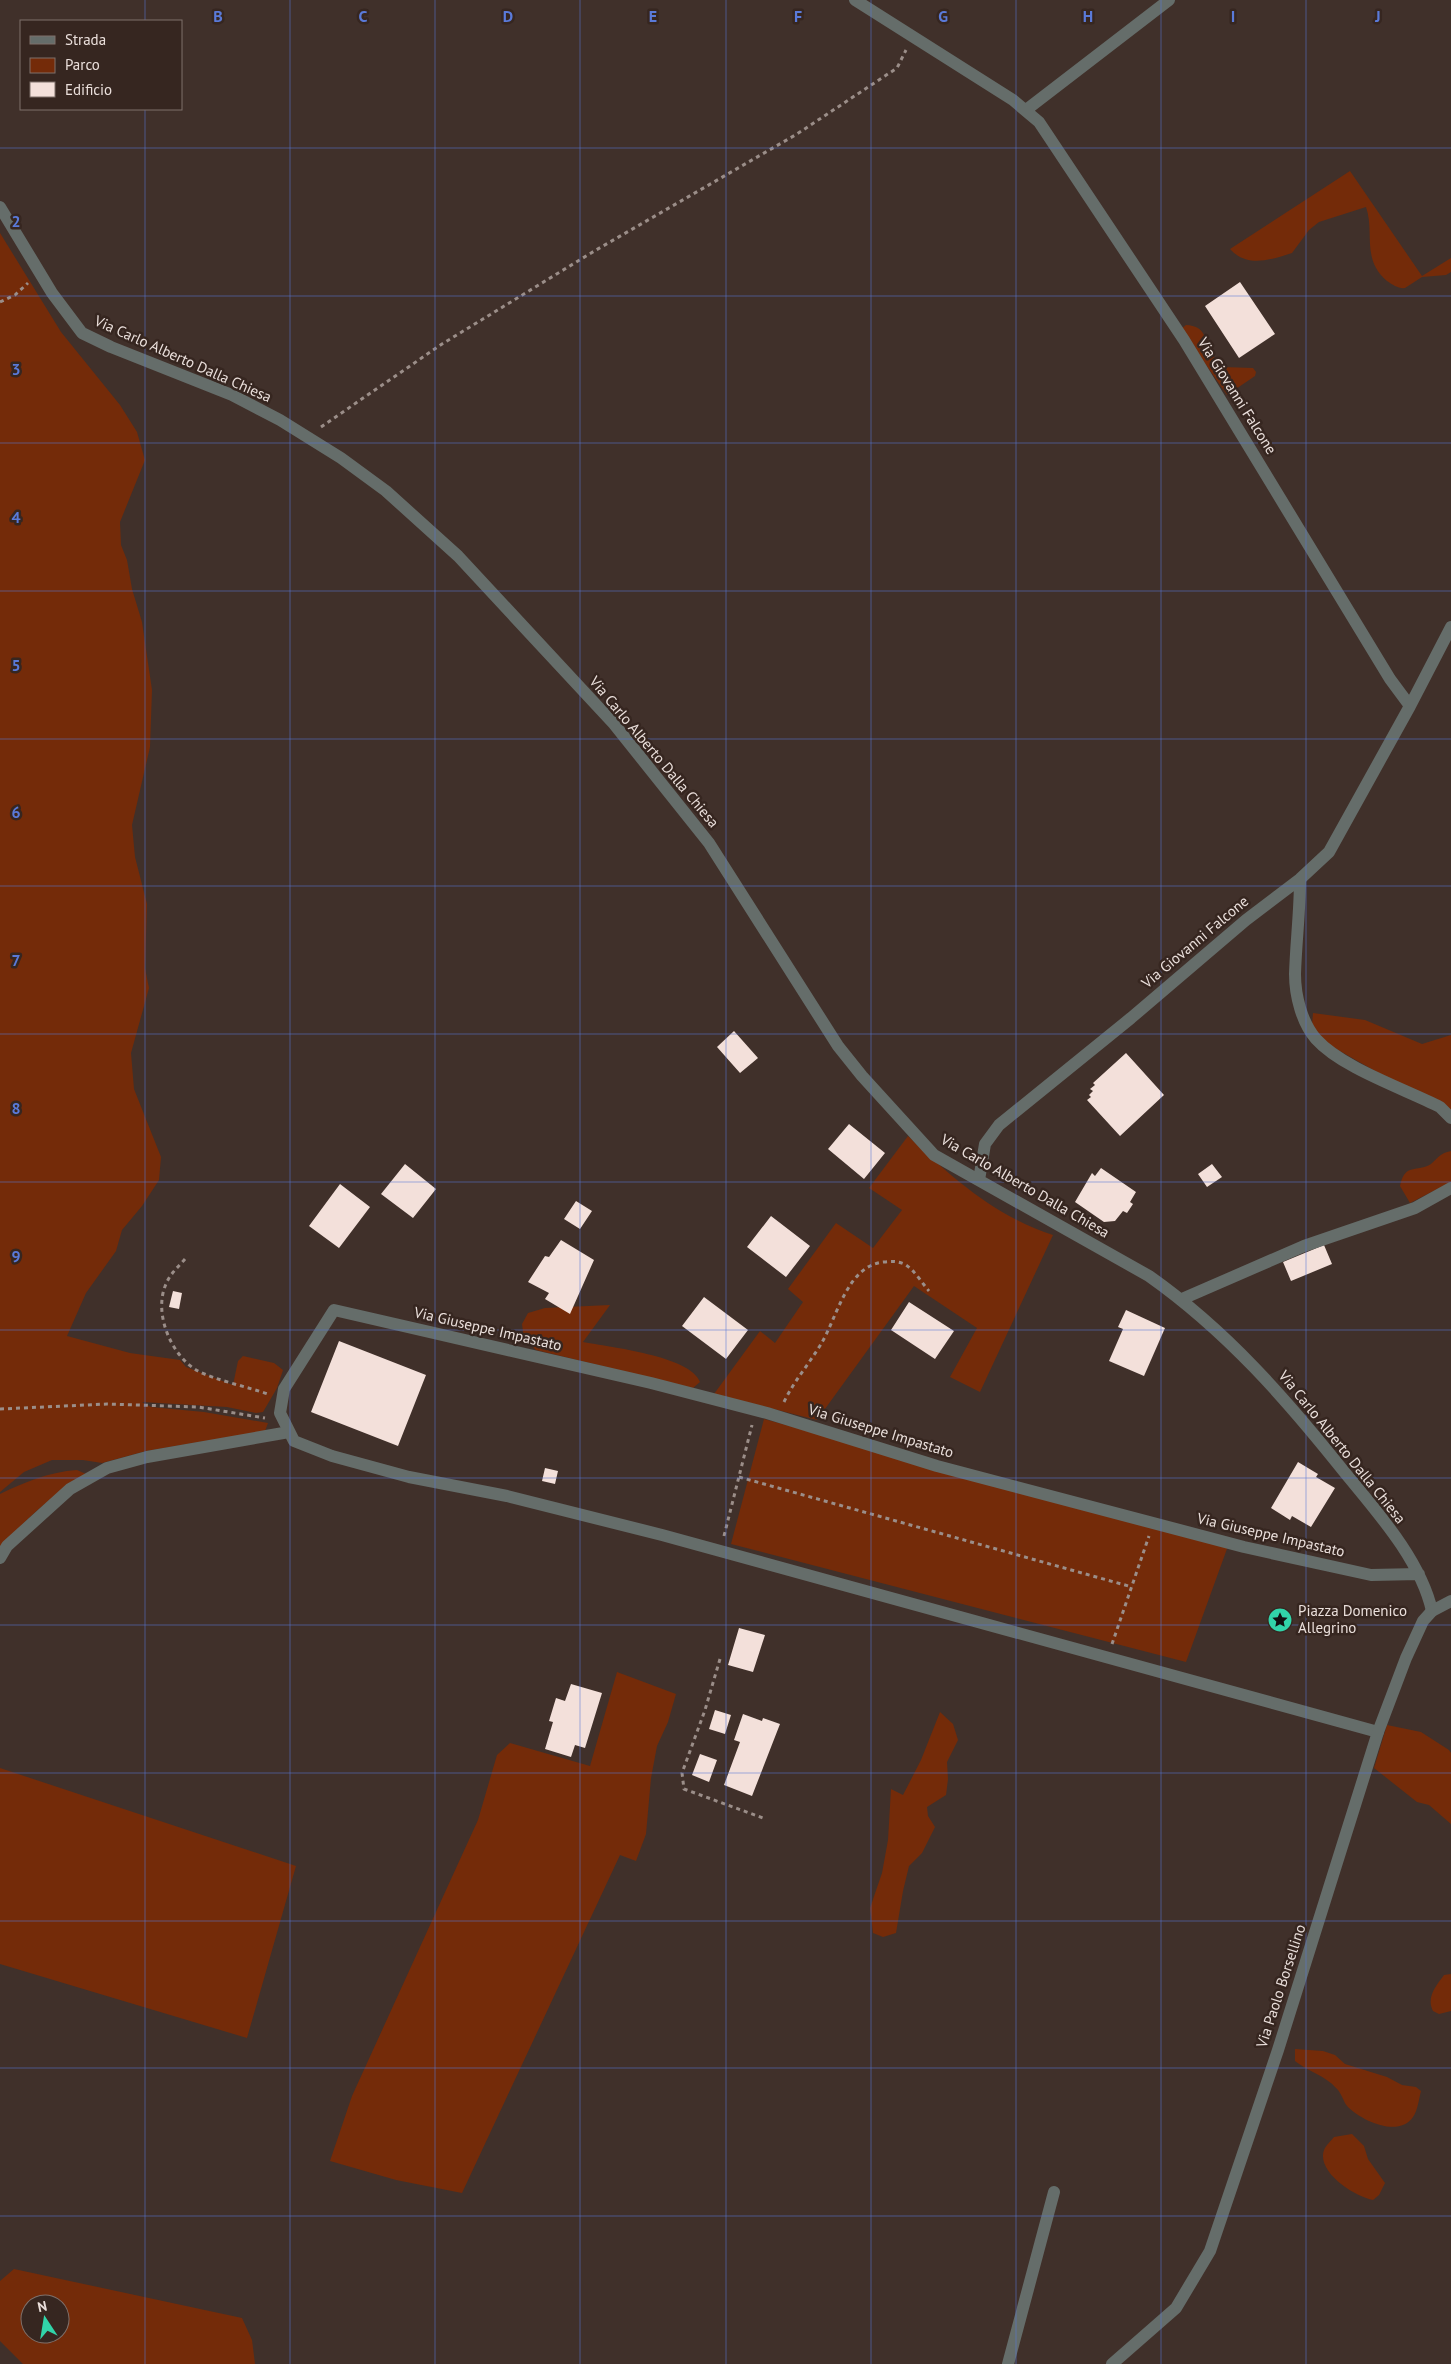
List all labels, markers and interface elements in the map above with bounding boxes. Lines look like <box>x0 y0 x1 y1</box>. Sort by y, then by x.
text: B <box>213 6 223 26</box>
text: C <box>359 6 368 26</box>
text: D <box>503 6 513 26</box>
text: E <box>649 6 657 26</box>
text: F <box>794 6 802 26</box>
text: G <box>938 6 948 26</box>
text: H <box>1083 6 1093 26</box>
text: I <box>1231 6 1235 26</box>
text: J <box>1374 6 1381 26</box>
legend <box>20 20 182 110</box>
text: Strada <box>65 30 106 49</box>
text: Parco <box>65 55 100 74</box>
text: Edificio <box>65 80 112 99</box>
text: 2 <box>11 211 21 231</box>
street label: Via Carlo Alberto Dalla Chiesa <box>91 310 275 406</box>
street label: Via Giovanni Falcone <box>1193 333 1281 458</box>
text: 3 <box>11 359 21 379</box>
text: 4 <box>11 507 21 527</box>
text: 5 <box>11 655 21 675</box>
street label: Via Carlo Alberto Dalla Chiesa <box>585 671 723 831</box>
text: 6 <box>11 802 21 822</box>
street label: Via Giovanni Falcone <box>1136 891 1252 993</box>
text: 7 <box>11 950 21 970</box>
text: 8 <box>11 1098 21 1118</box>
street label: Via Carlo Alberto Dalla Chiesa <box>937 1129 1113 1242</box>
text: 9 <box>11 1246 21 1266</box>
street label: Via Giuseppe Impastato <box>411 1302 564 1355</box>
street label: Via Carlo Alberto Dalla Chiesa <box>1274 1365 1410 1527</box>
street label: Via Giuseppe Impastato <box>805 1399 956 1462</box>
street label: Via Giuseppe Impastato <box>1194 1508 1347 1561</box>
place label: Piazza Domenico Allegrino <box>1298 1601 1407 1637</box>
place icon: Piazza Domenico Allegrino <box>1267 1607 1293 1633</box>
street label: Via Paolo Borsellino <box>1251 1922 1309 2051</box>
north arrow <box>20 2294 70 2344</box>
text: N <box>36 2297 49 2316</box>

